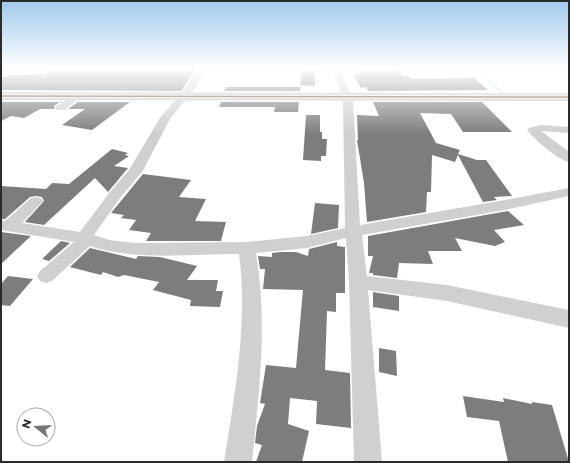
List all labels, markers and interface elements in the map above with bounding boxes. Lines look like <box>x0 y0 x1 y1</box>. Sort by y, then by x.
north arrow <box>16 407 56 447</box>
text: N <box>18 418 35 430</box>

